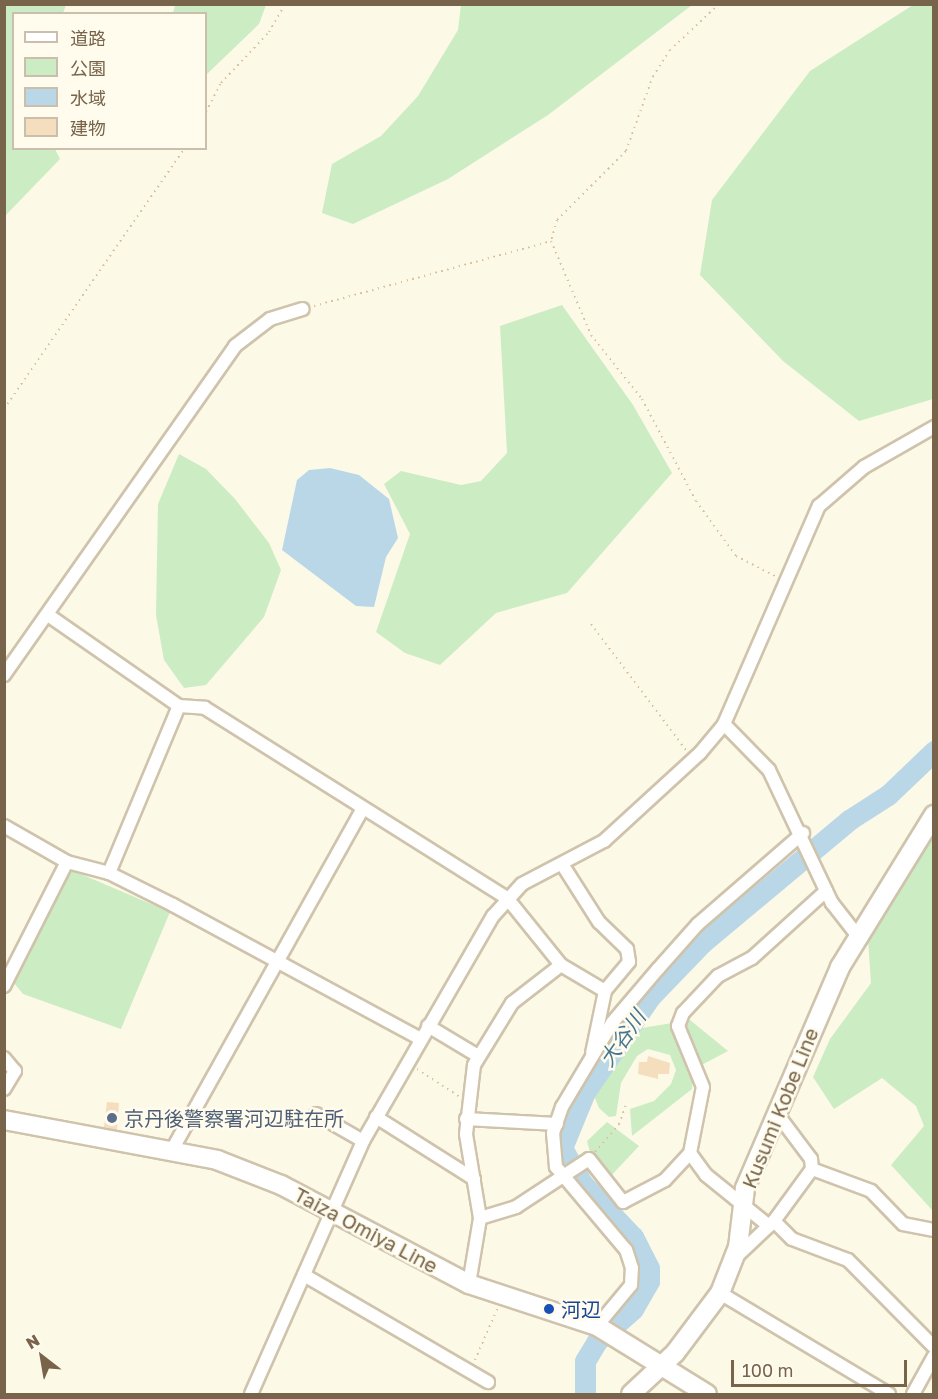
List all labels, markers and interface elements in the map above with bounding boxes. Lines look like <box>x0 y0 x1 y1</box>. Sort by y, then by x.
legend <box>12 12 207 150</box>
text: 道路 <box>70 27 106 49</box>
text: 公園 <box>70 57 106 79</box>
text: 水域 <box>70 87 106 109</box>
text: 建物 <box>70 117 106 139</box>
water label: 大谷川 <box>594 1005 650 1071</box>
street label: Kusumi Kobe Line <box>737 1024 823 1192</box>
place label: 京丹後警察署河辺駐在所 <box>124 1106 344 1130</box>
marker: 京丹後警察署河辺駐在所 <box>105 1111 119 1125</box>
street label: Taiza Omiya Line <box>290 1182 442 1278</box>
place label: 河辺 <box>561 1297 601 1321</box>
marker: 河辺 <box>542 1302 556 1316</box>
north arrow <box>12 1327 72 1387</box>
text: N <box>22 1330 43 1353</box>
scale bar <box>734 1348 910 1386</box>
text: 100 m <box>742 1359 793 1381</box>

